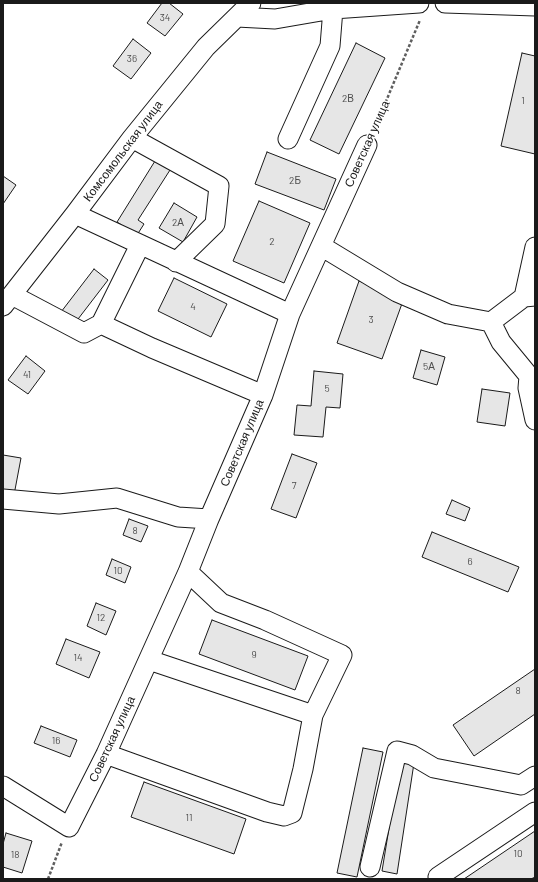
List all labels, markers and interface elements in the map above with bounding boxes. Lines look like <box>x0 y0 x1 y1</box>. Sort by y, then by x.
house number: 34 <box>160 12 170 24</box>
house number: 36 <box>127 53 137 65</box>
house number: 2В <box>342 93 354 105</box>
house number: 1 <box>521 95 525 107</box>
street label: Комсомольская улица <box>80 98 166 204</box>
street label: Советская улица <box>341 98 393 190</box>
house number: 2Б <box>289 175 301 187</box>
house number: 2А <box>172 217 184 229</box>
house number: 2 <box>269 236 275 248</box>
house number: 4 <box>190 301 196 313</box>
house number: 3 <box>368 314 374 326</box>
house number: 5А <box>423 361 435 373</box>
house number: 41 <box>23 369 31 381</box>
house number: 5 <box>324 383 330 395</box>
street label: Советская улица <box>217 397 267 489</box>
house number: 7 <box>292 480 296 492</box>
house number: 8 <box>132 525 138 537</box>
house number: 6 <box>467 556 473 568</box>
house number: 10 <box>113 565 123 577</box>
house number: 12 <box>97 612 105 624</box>
house number: 9 <box>251 649 257 661</box>
house number: 14 <box>73 652 83 664</box>
house number: 8 <box>515 685 521 697</box>
street label: Советская улица <box>86 694 138 784</box>
house number: 16 <box>52 735 60 747</box>
house number: 11 <box>185 812 193 824</box>
house number: 10 <box>513 848 523 860</box>
house number: 18 <box>11 849 19 861</box>

